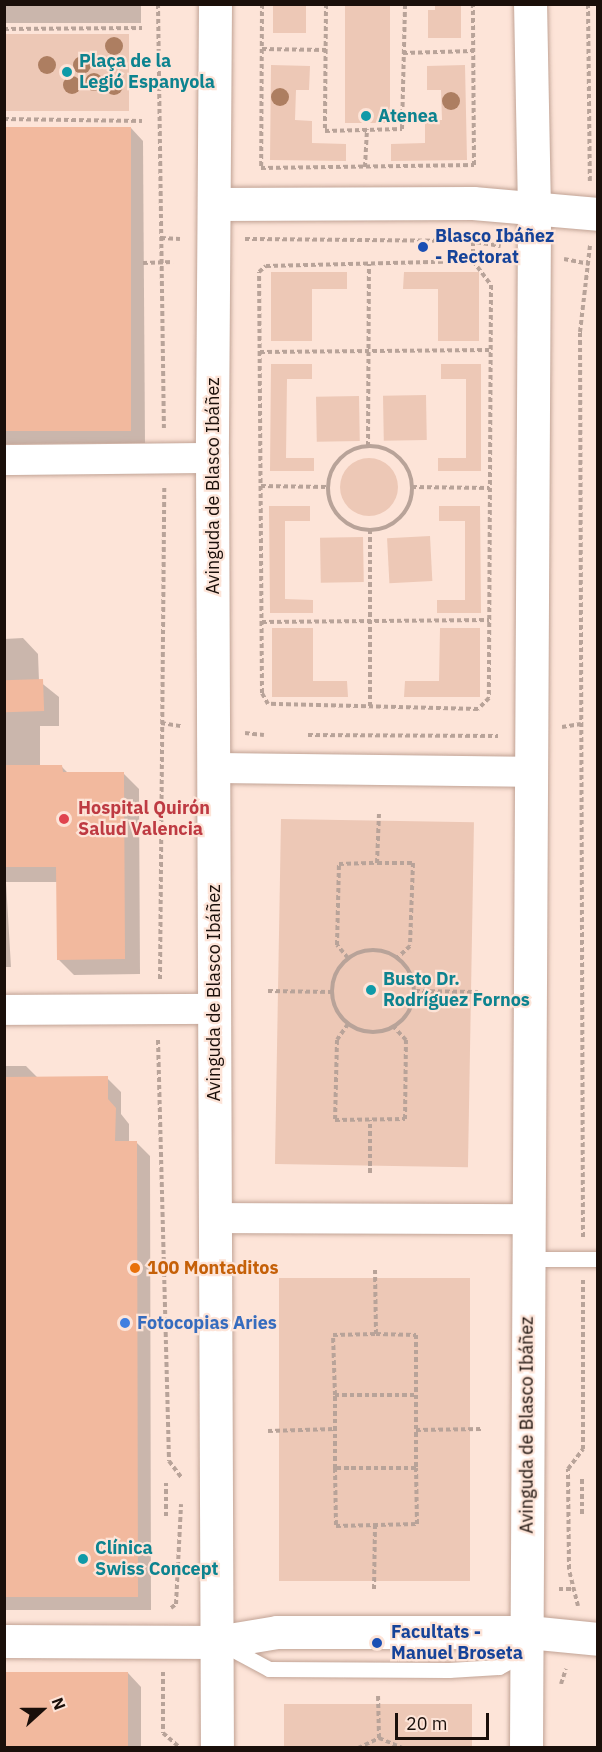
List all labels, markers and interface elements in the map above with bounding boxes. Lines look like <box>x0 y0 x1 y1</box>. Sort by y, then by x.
place label: Plaça de la Legió Espanyola <box>79 51 215 94</box>
marker: Plaça de la Legió Espanyola <box>60 65 74 79</box>
place label: Atenea <box>378 105 438 127</box>
marker: Atenea <box>359 109 373 123</box>
place label: Blasco Ibáñez - Rectorat <box>435 226 554 268</box>
marker: Blasco Ibáñez - Rectorat <box>416 240 430 254</box>
street label: Avinguda de Blasco Ibáñez <box>202 377 224 595</box>
place label: Hospital Quirón Salud Valencia <box>78 798 210 840</box>
marker: Hospital Quirón Salud Valencia <box>55 810 73 828</box>
street label: Avinguda de Blasco Ibáñez <box>203 884 225 1102</box>
place label: Busto Dr. Rodríguez Fornos <box>383 969 530 1012</box>
marker: Busto Dr. Rodríguez Fornos <box>364 983 378 997</box>
place label: 100 Montaditos <box>147 1257 279 1279</box>
marker: 100 Montaditos <box>128 1261 142 1275</box>
place label: Fotocopias Aries <box>137 1312 277 1334</box>
marker: Fotocopias Aries <box>118 1316 132 1330</box>
street label: Avinguda de Blasco Ibáñez <box>516 1316 538 1534</box>
place label: Clínica Swiss Concept <box>95 1538 218 1580</box>
marker: Clínica Swiss Concept <box>76 1552 90 1566</box>
place label: Facultats - Manuel Broseta <box>391 1622 523 1664</box>
marker: Facultats - Manuel Broseta <box>368 1634 386 1652</box>
north arrow <box>12 1680 72 1740</box>
text: N <box>47 1695 70 1713</box>
scale bar <box>398 1701 492 1739</box>
text: 20 m <box>406 1712 448 1735</box>

